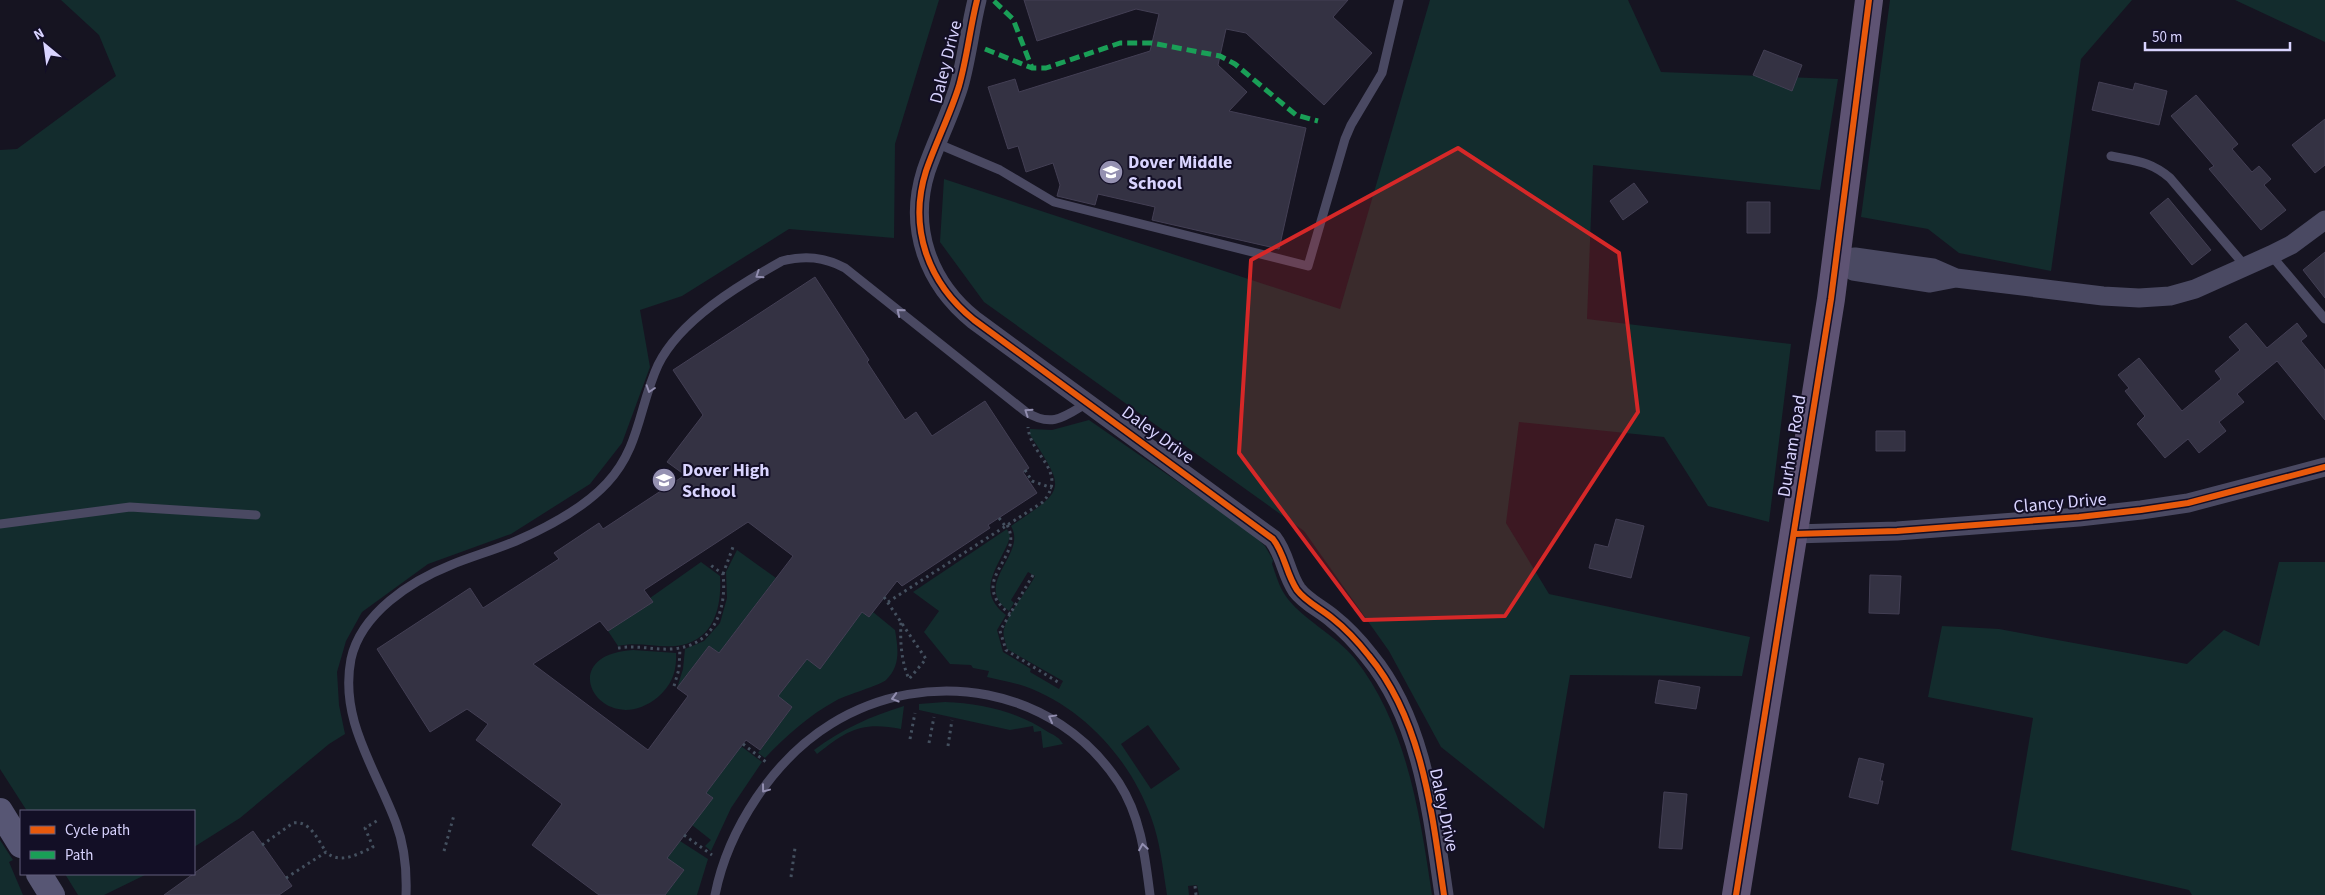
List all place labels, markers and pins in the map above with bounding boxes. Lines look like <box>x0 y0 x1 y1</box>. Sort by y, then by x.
place label: Dover Middle School <box>1128 150 1232 196</box>
school or university icon: Dover Middle School <box>1098 159 1124 185</box>
place label: Dover High School <box>682 458 770 504</box>
school or university icon: Dover High School <box>651 467 677 493</box>

